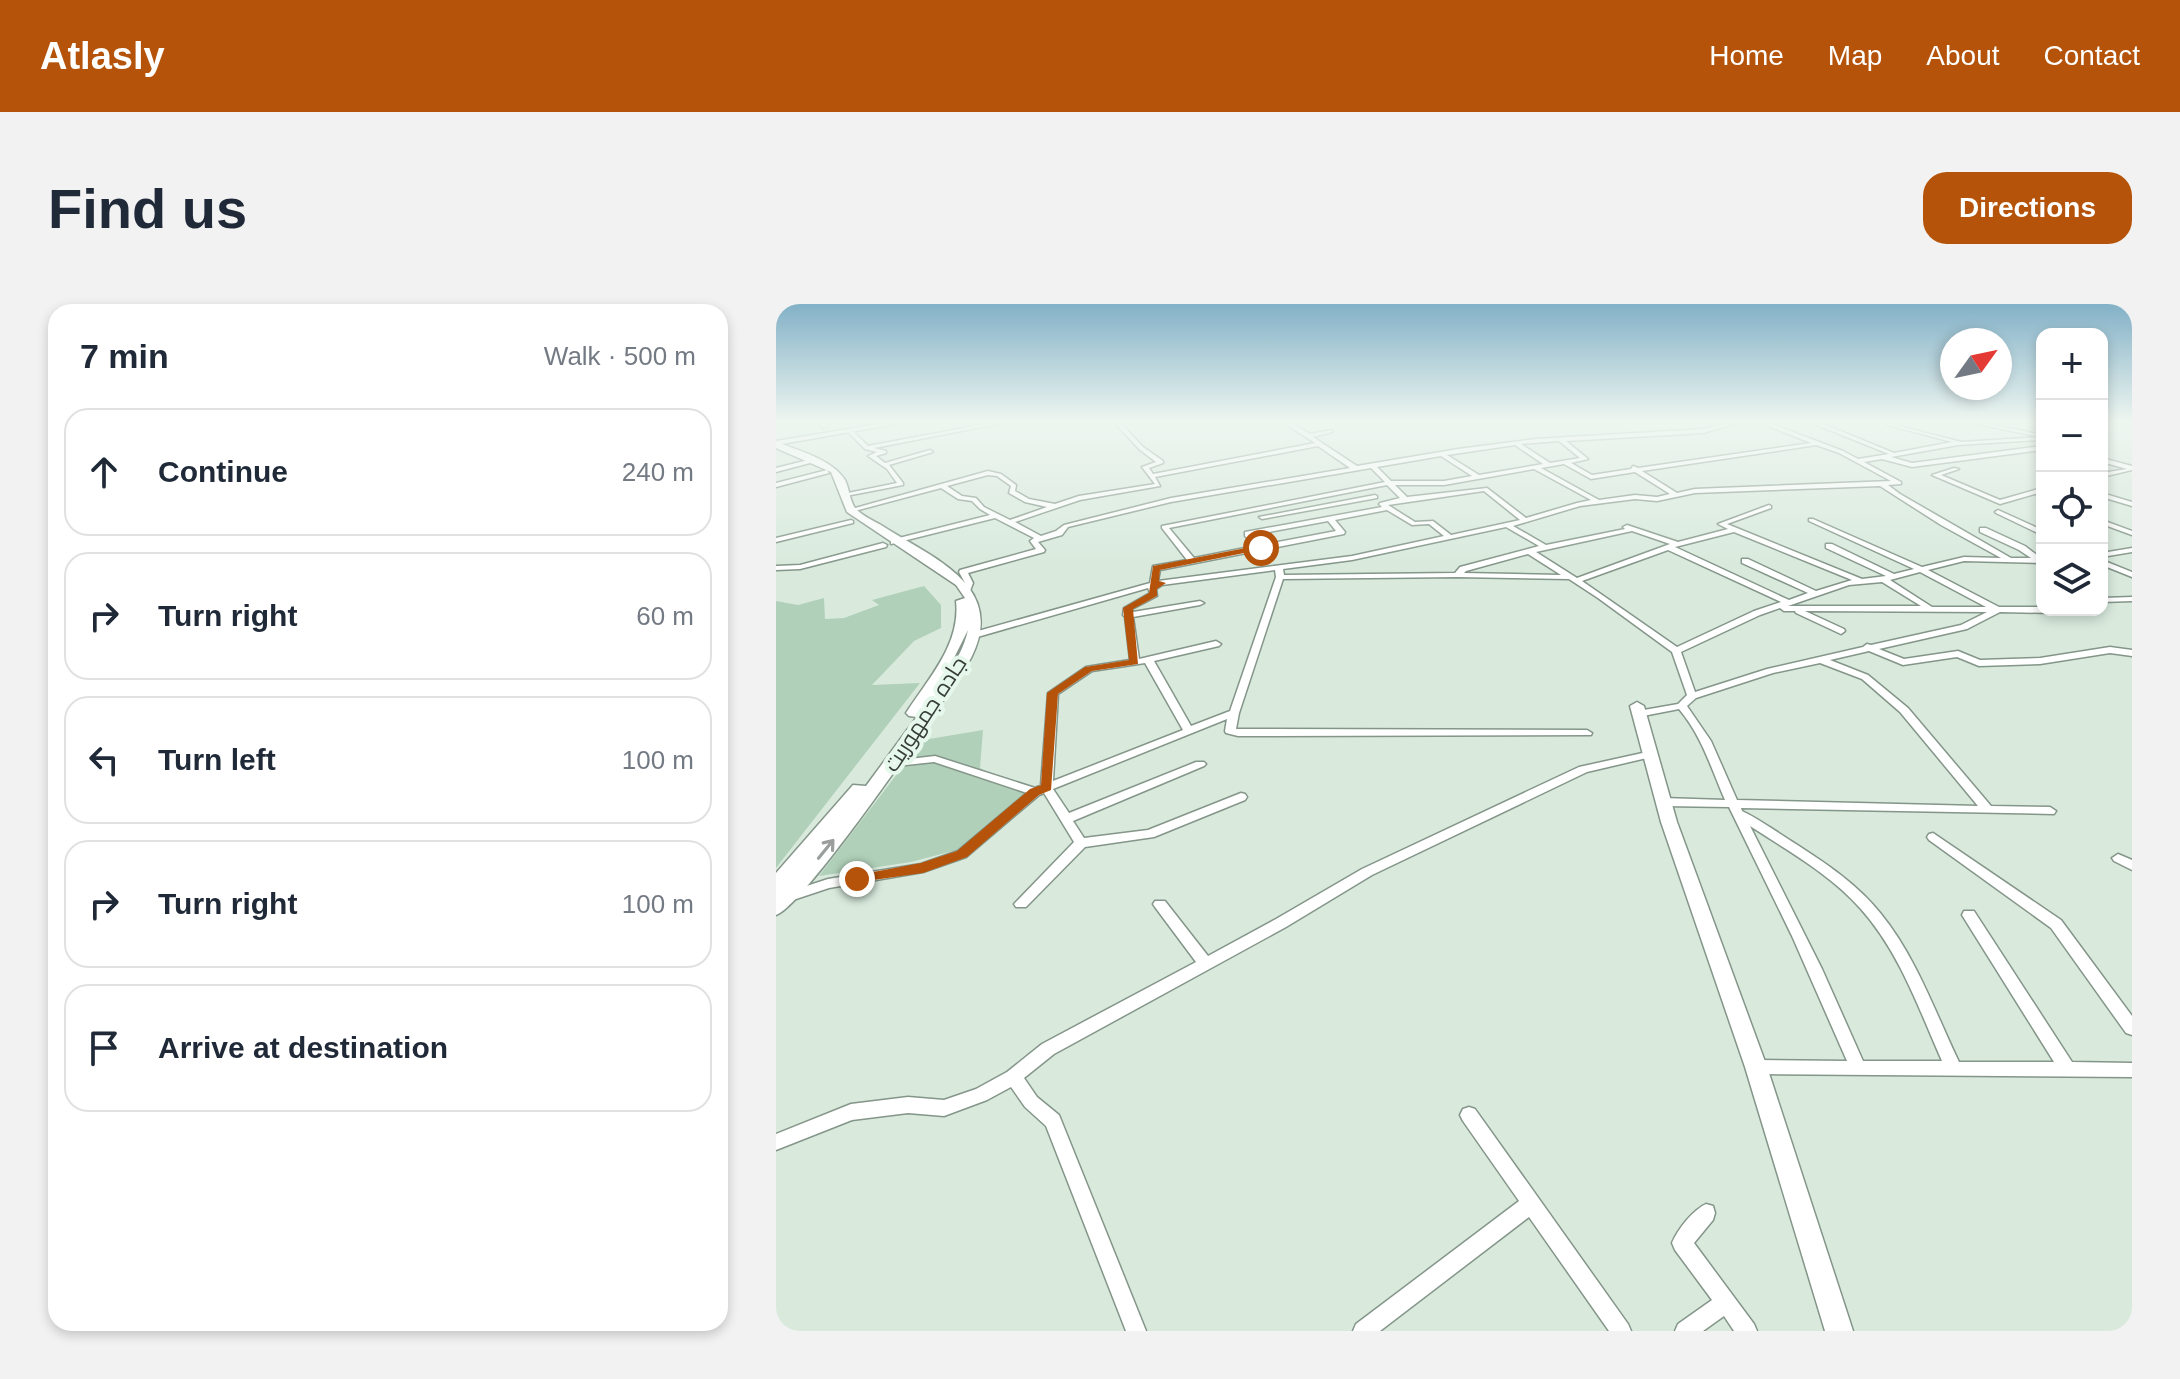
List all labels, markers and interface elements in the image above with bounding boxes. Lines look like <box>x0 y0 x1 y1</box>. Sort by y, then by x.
text: Atlasly <box>40 35 165 77</box>
text: Home <box>1709 40 1784 71</box>
text: Map <box>1828 40 1882 71</box>
text: About <box>1926 40 2000 71</box>
text: Contact <box>2044 40 2140 71</box>
button: Directions <box>1923 172 2132 244</box>
text: Find us <box>48 177 247 240</box>
north arrow <box>1940 328 2012 400</box>
map controls <box>2036 328 2108 616</box>
button: + <box>2036 328 2108 400</box>
text: 7 min <box>80 337 169 375</box>
text: Walk · 500 m <box>544 341 696 371</box>
button: − <box>2036 400 2108 472</box>
icon: ahead <box>82 450 126 494</box>
text: Continue <box>158 455 288 488</box>
text: 240 m <box>622 457 694 487</box>
button: locate <box>2036 472 2108 544</box>
route start <box>1243 530 1279 566</box>
button: layers <box>2036 544 2108 616</box>
icon: right <box>82 594 126 638</box>
text: Turn right <box>158 599 297 632</box>
text: 60 m <box>636 601 694 631</box>
street label: جاده جمهوریت <box>879 652 972 777</box>
icon: left <box>82 738 126 782</box>
text: Turn left <box>158 743 276 776</box>
text: 100 m <box>622 745 694 775</box>
one-way arrow <box>818 839 835 860</box>
route end <box>839 861 875 897</box>
icon: right <box>82 882 126 926</box>
text: Turn right <box>158 887 297 920</box>
text: 100 m <box>622 889 694 919</box>
icon: arrive <box>82 1026 126 1070</box>
text: Arrive at destination <box>158 1031 448 1064</box>

